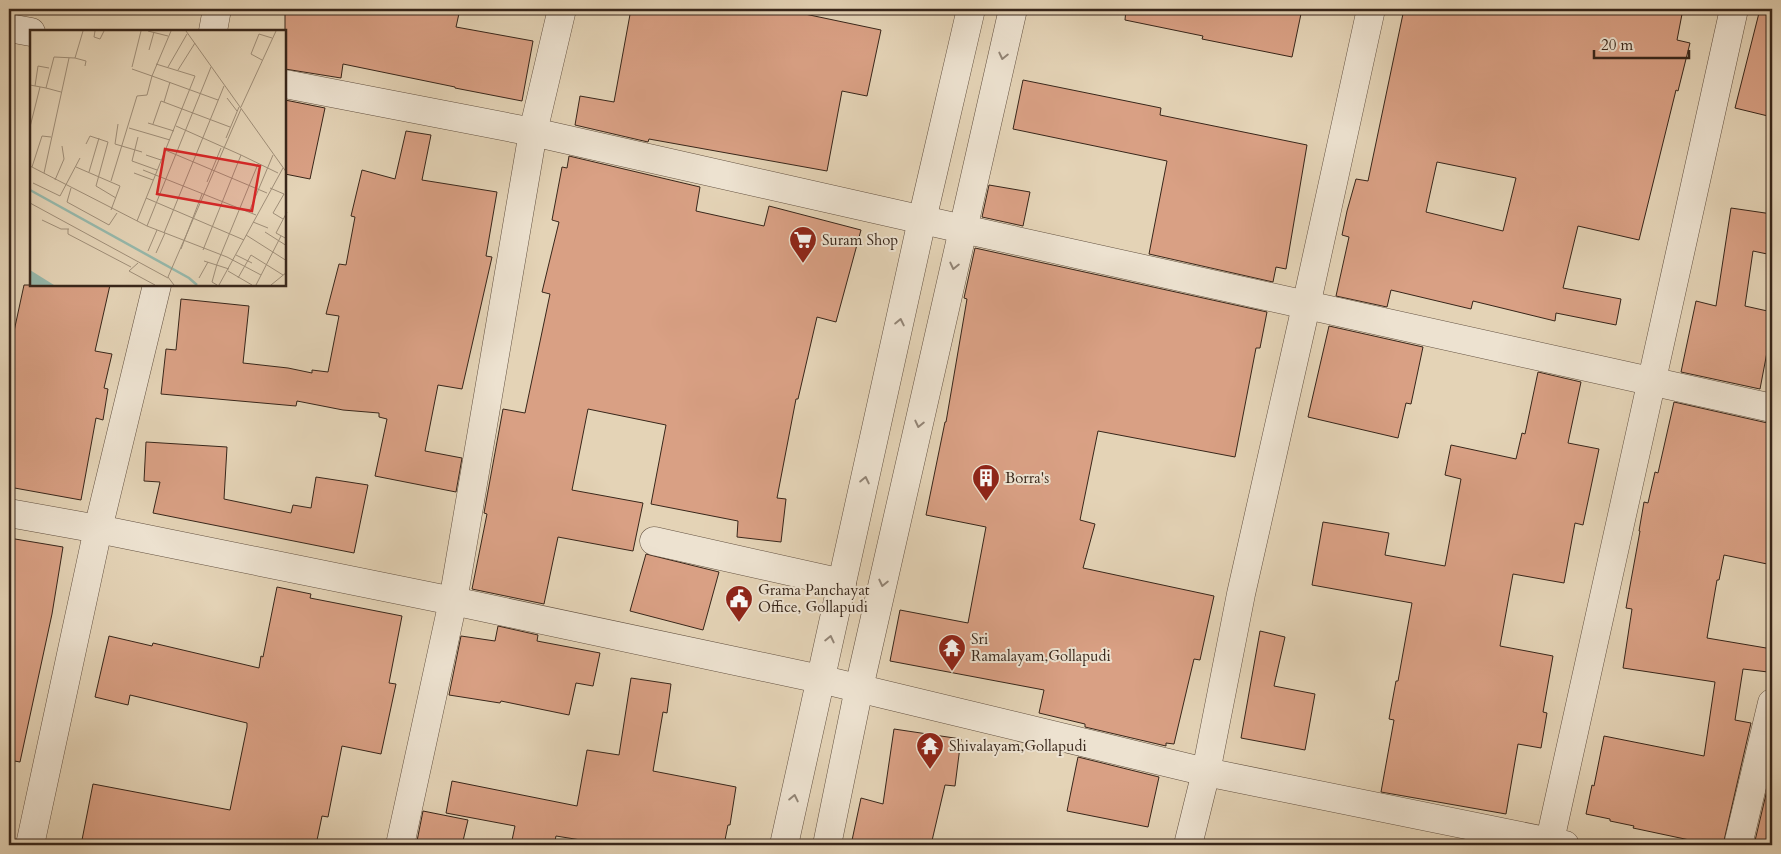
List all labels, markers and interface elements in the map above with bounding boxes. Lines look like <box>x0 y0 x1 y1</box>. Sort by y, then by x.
scale bar <box>1594 28 1688 60</box>
inset map <box>30 30 286 286</box>
text: 20 m <box>1601 35 1633 55</box>
one-way arrow <box>998 52 1008 61</box>
supermarket icon: Suram Shop <box>788 225 818 264</box>
place label: Suram Shop <box>822 230 898 250</box>
one-way arrow <box>950 261 960 270</box>
one-way arrow <box>894 317 904 326</box>
one-way arrow <box>914 420 924 429</box>
building icon: Borra's <box>971 463 1001 502</box>
place label: Borra's <box>1005 468 1049 488</box>
one-way arrow <box>859 476 870 485</box>
one-way arrow <box>878 578 889 587</box>
place label: Grama Panchayat Office, Gollapudi <box>758 580 870 617</box>
public building icon: Grama Panchayat Office, Gollapudi <box>724 584 754 623</box>
place label: Sri Ramalayam,Gollapudi <box>971 629 1111 666</box>
temple icon: Sri Ramalayam,Gollapudi <box>937 633 967 672</box>
one-way arrow <box>824 634 834 643</box>
temple icon: Shivalayam,Gollapudi <box>915 731 945 770</box>
place label: Shivalayam,Gollapudi <box>949 736 1087 756</box>
one-way arrow <box>789 793 799 802</box>

